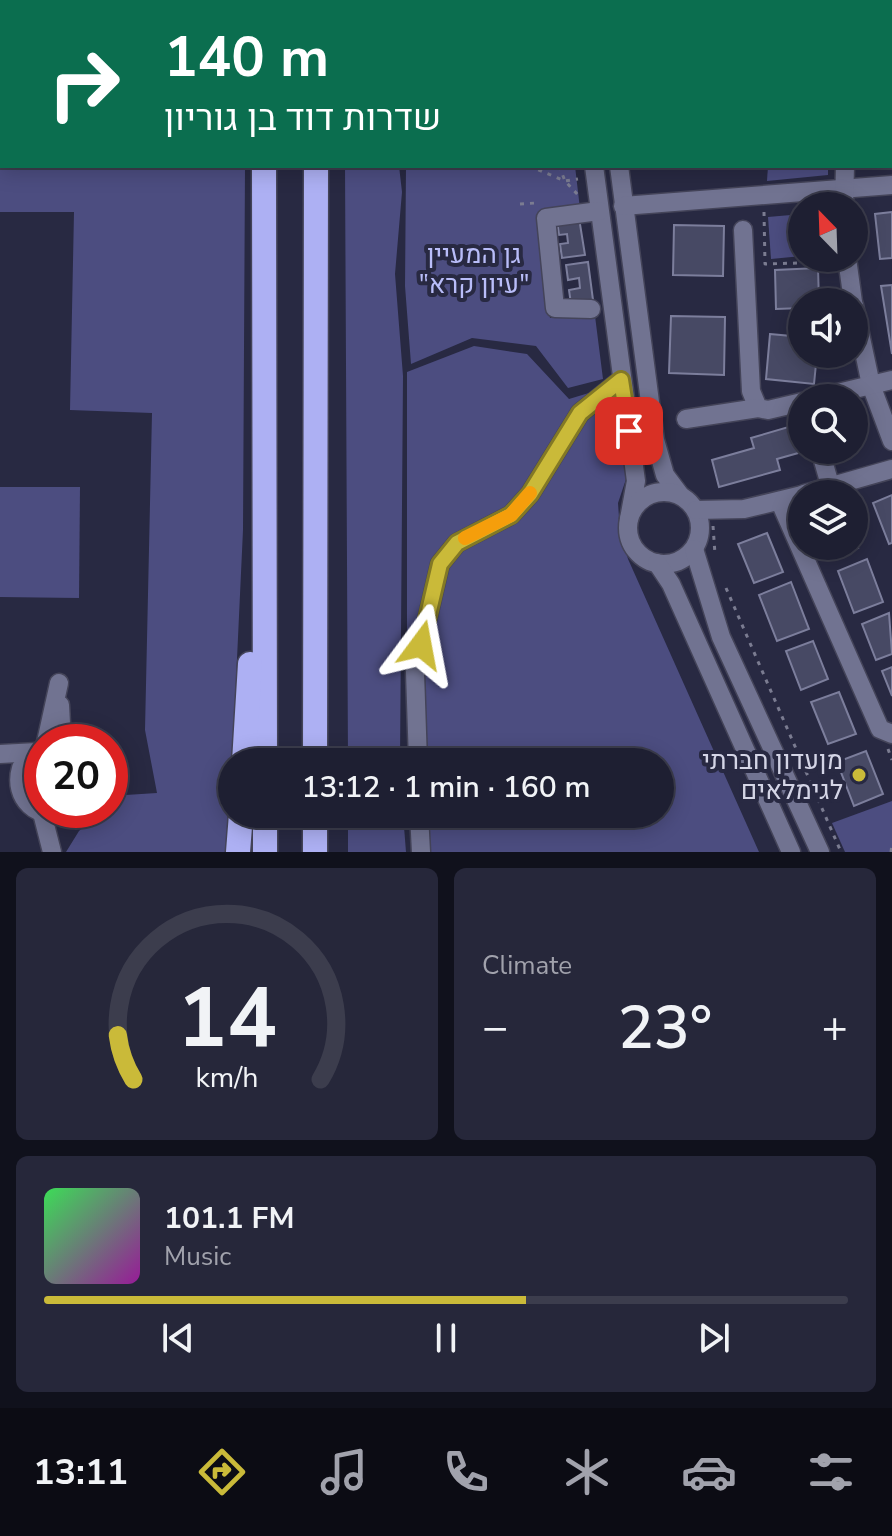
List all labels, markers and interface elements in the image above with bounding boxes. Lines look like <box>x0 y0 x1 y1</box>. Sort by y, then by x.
text: 140 m <box>164 19 329 96</box>
icon: right <box>32 32 136 136</box>
text: שדרות דוד בן גוריון <box>164 94 441 143</box>
north arrow <box>788 192 868 272</box>
map controls <box>788 192 868 560</box>
park label: גן המעיין "עיון קרא" <box>419 237 529 302</box>
button: sound <box>788 288 868 368</box>
button: search <box>788 384 868 464</box>
pin <box>595 397 663 465</box>
icon: arrive <box>607 409 651 453</box>
button: layers <box>788 480 868 560</box>
position arrow <box>379 603 463 687</box>
speed limit sign: 20 <box>24 724 128 828</box>
place label: מןעדון חברתי לגימלאים <box>702 743 843 808</box>
marker: מןעדון חברתי לגימלאים <box>850 766 868 784</box>
text: 13:12 · 1 min · 160 m <box>301 767 591 808</box>
text: Climate <box>482 948 572 983</box>
text: 14 <box>177 962 277 1075</box>
text: 23° <box>618 987 712 1069</box>
text: − <box>482 998 508 1058</box>
text: + <box>822 998 848 1058</box>
text: km/h <box>196 1058 258 1097</box>
text: 101.1 FM <box>164 1198 294 1239</box>
text: Music <box>164 1239 231 1274</box>
icon: previous <box>156 1316 200 1360</box>
icon: pause <box>424 1316 468 1360</box>
icon: next <box>692 1316 736 1360</box>
icon: directions <box>194 1444 250 1500</box>
icon: music <box>316 1444 372 1500</box>
icon: phone <box>438 1444 494 1500</box>
icon: climate <box>559 1444 615 1500</box>
icon: car <box>681 1444 737 1500</box>
icon: filters <box>803 1444 859 1500</box>
text: 13:11 <box>33 1448 128 1497</box>

